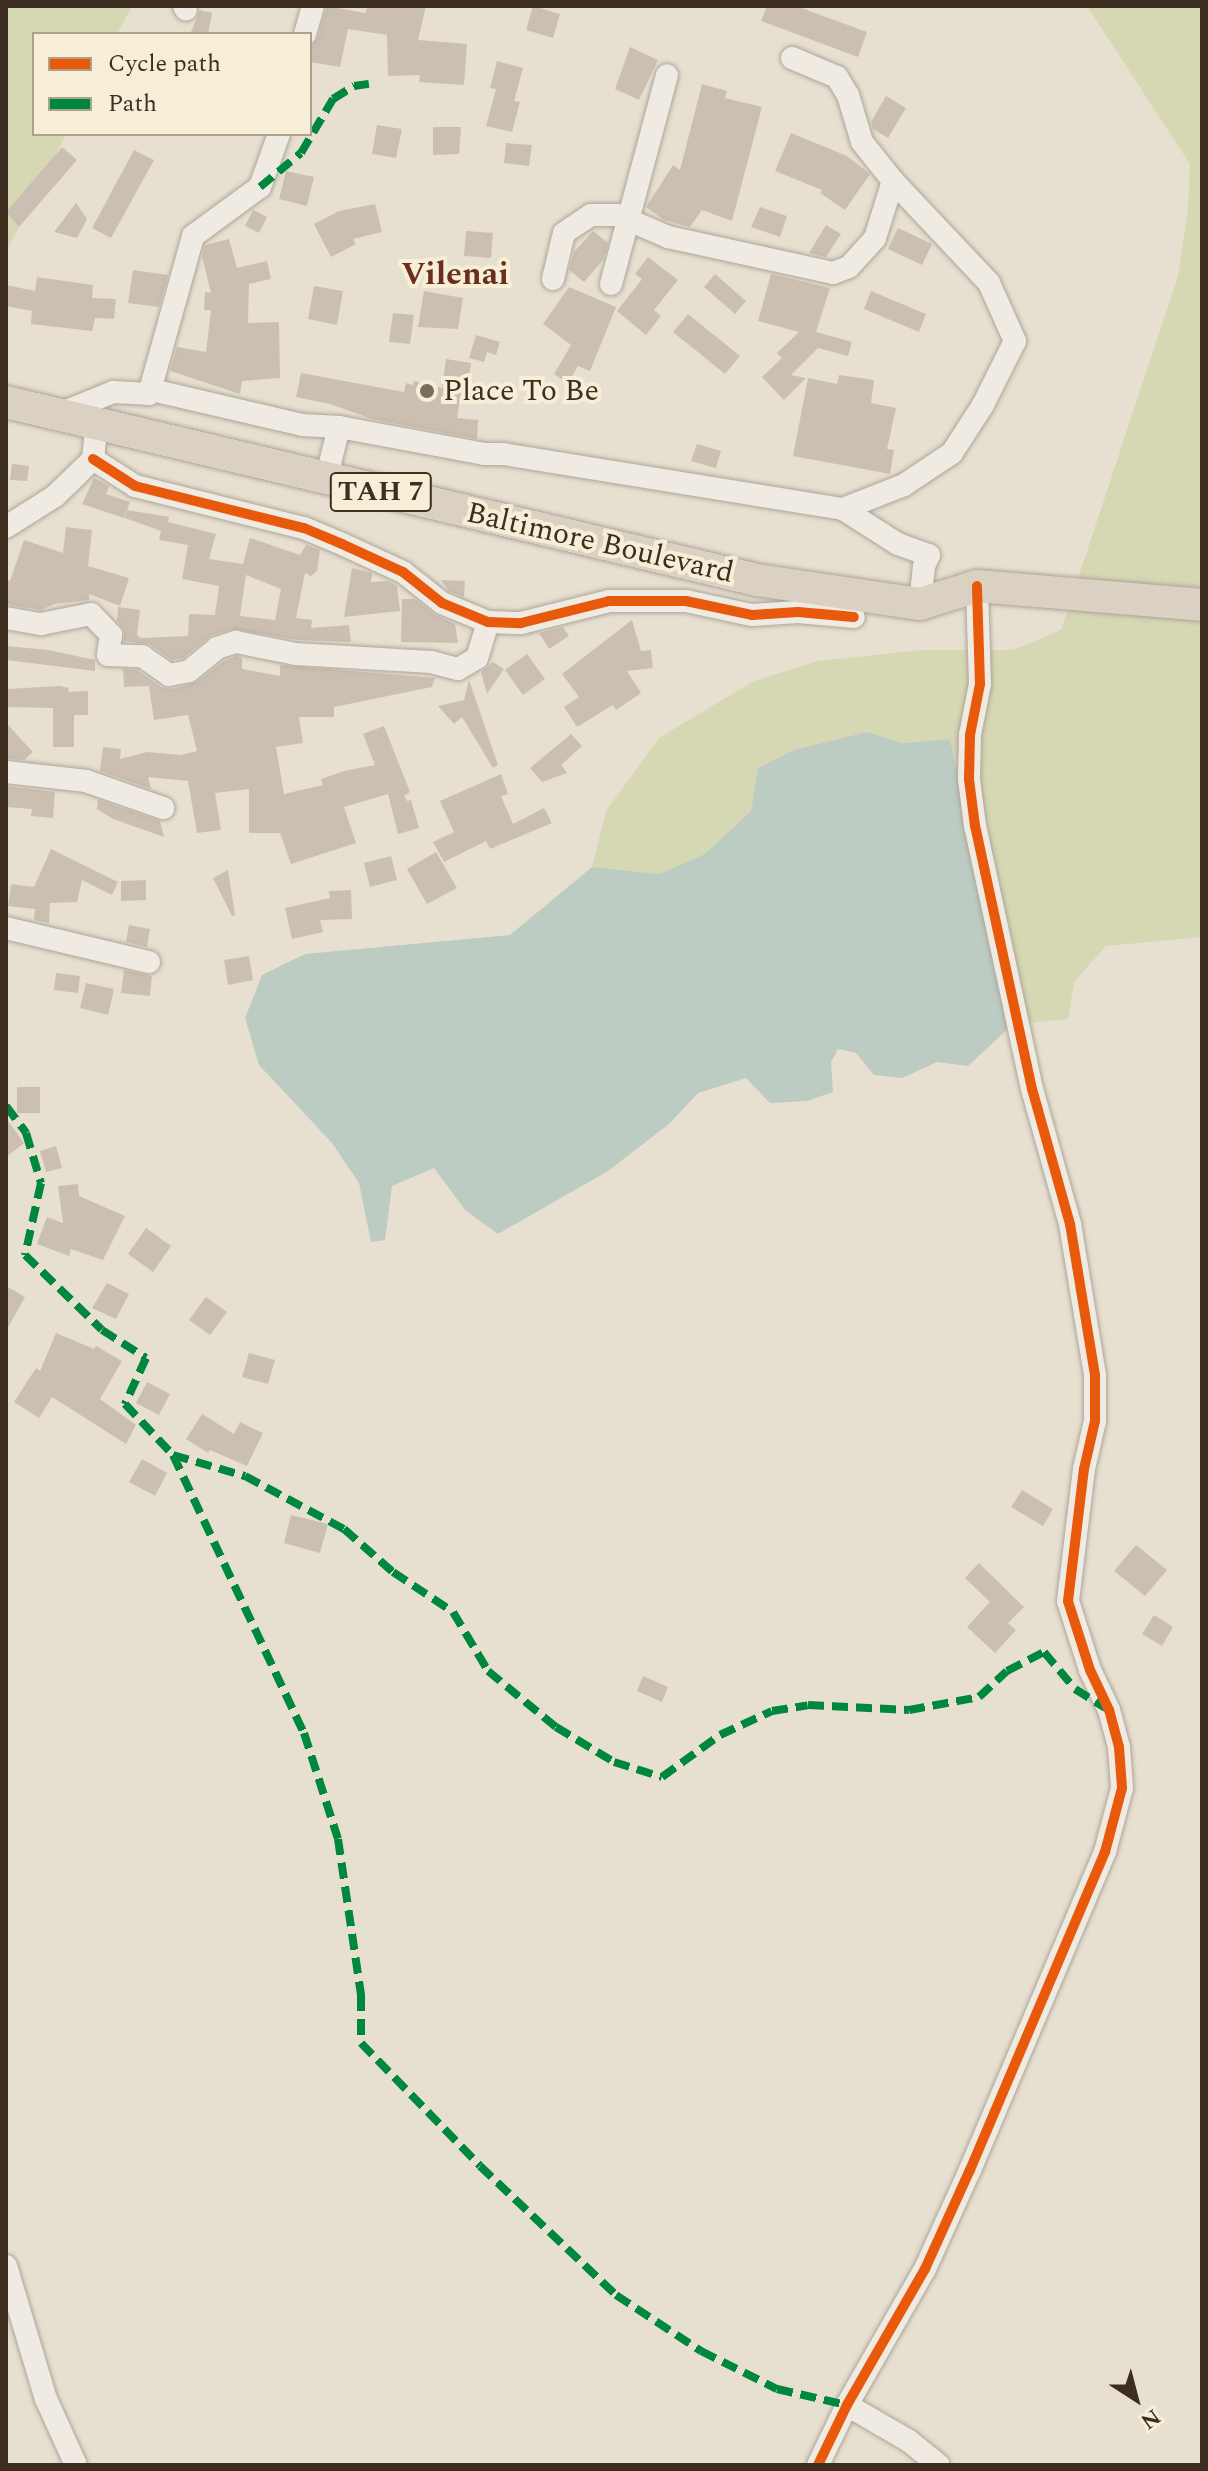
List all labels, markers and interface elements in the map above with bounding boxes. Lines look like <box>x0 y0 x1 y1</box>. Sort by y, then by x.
legend <box>32 32 312 136</box>
text: Cycle path <box>108 46 221 82</box>
text: Path <box>108 86 157 122</box>
district label: Vilenai <box>401 256 509 294</box>
place label: Place To Be <box>443 373 599 409</box>
marker: Place To Be <box>418 382 436 400</box>
road number: TAH 7 <box>329 468 433 516</box>
street label: Baltimore Boulevard <box>463 495 737 591</box>
north arrow <box>1096 2359 1176 2439</box>
text: N <box>1133 2400 1167 2437</box>

